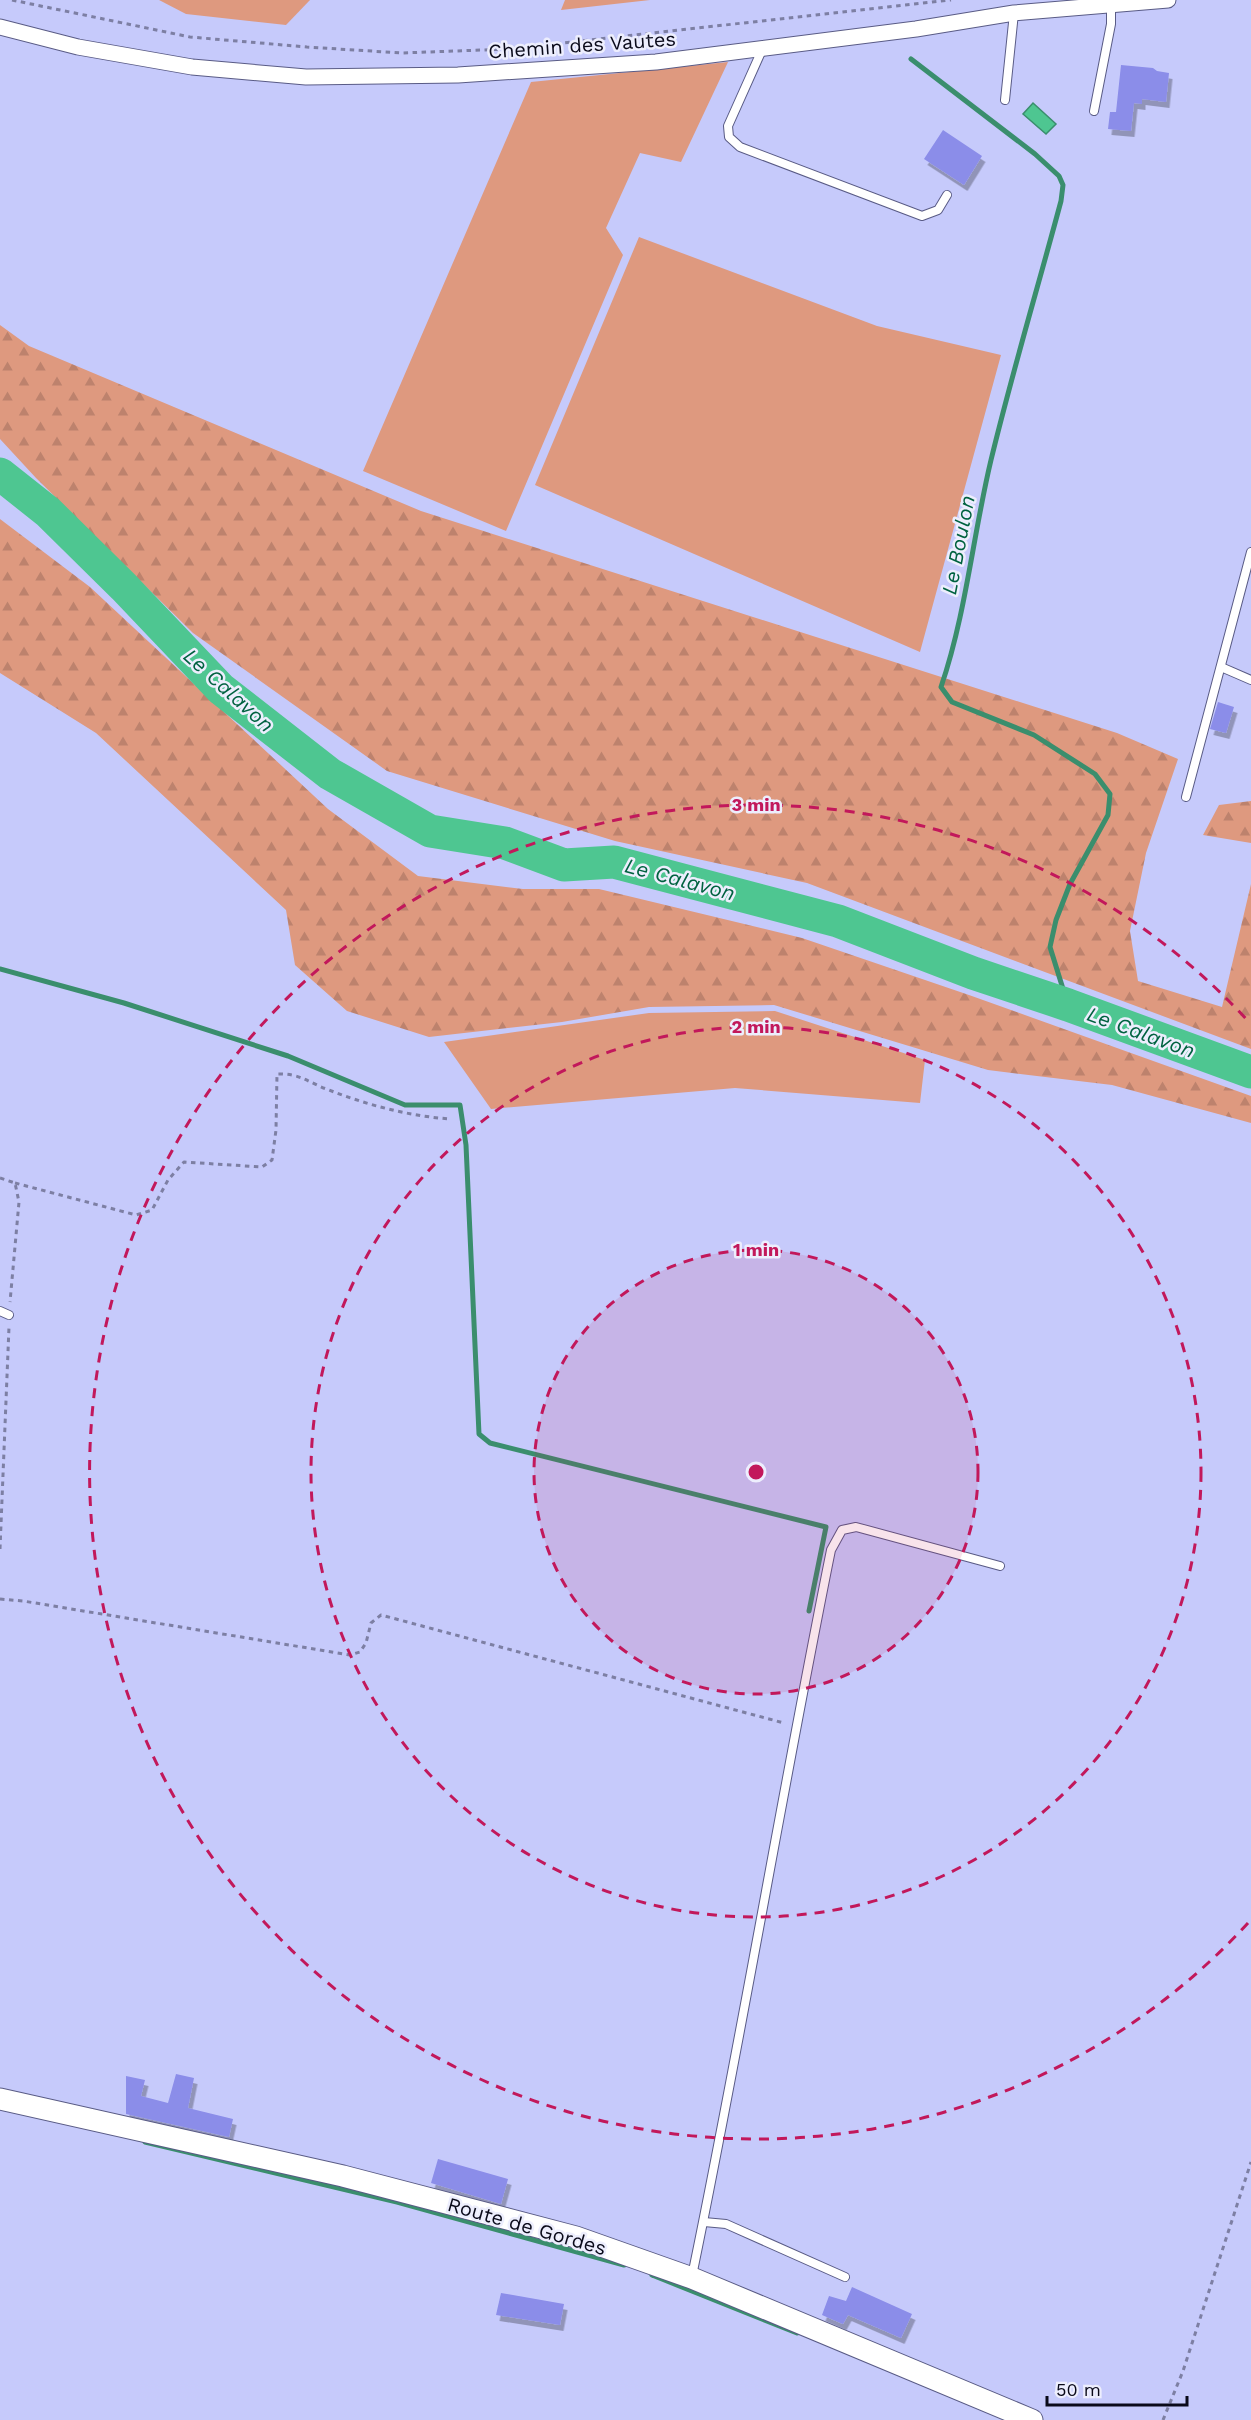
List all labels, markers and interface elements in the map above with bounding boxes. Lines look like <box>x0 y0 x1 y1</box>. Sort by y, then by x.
street label: Chemin des Vautes <box>487 26 677 64</box>
water label: Le Boulon <box>936 493 980 597</box>
water label: Le Calavon <box>179 643 279 737</box>
text: 3 min <box>731 794 781 815</box>
water label: Le Calavon <box>622 852 738 906</box>
water label: Le Calavon <box>1084 1001 1198 1063</box>
text: 2 min <box>731 1016 781 1037</box>
text: 1 min <box>733 1239 779 1260</box>
centre of rings <box>746 1462 766 1482</box>
street label: Route de Gordes <box>445 2192 609 2260</box>
scale bar <box>1047 2369 1186 2407</box>
text: 50 m <box>1056 2379 1101 2400</box>

